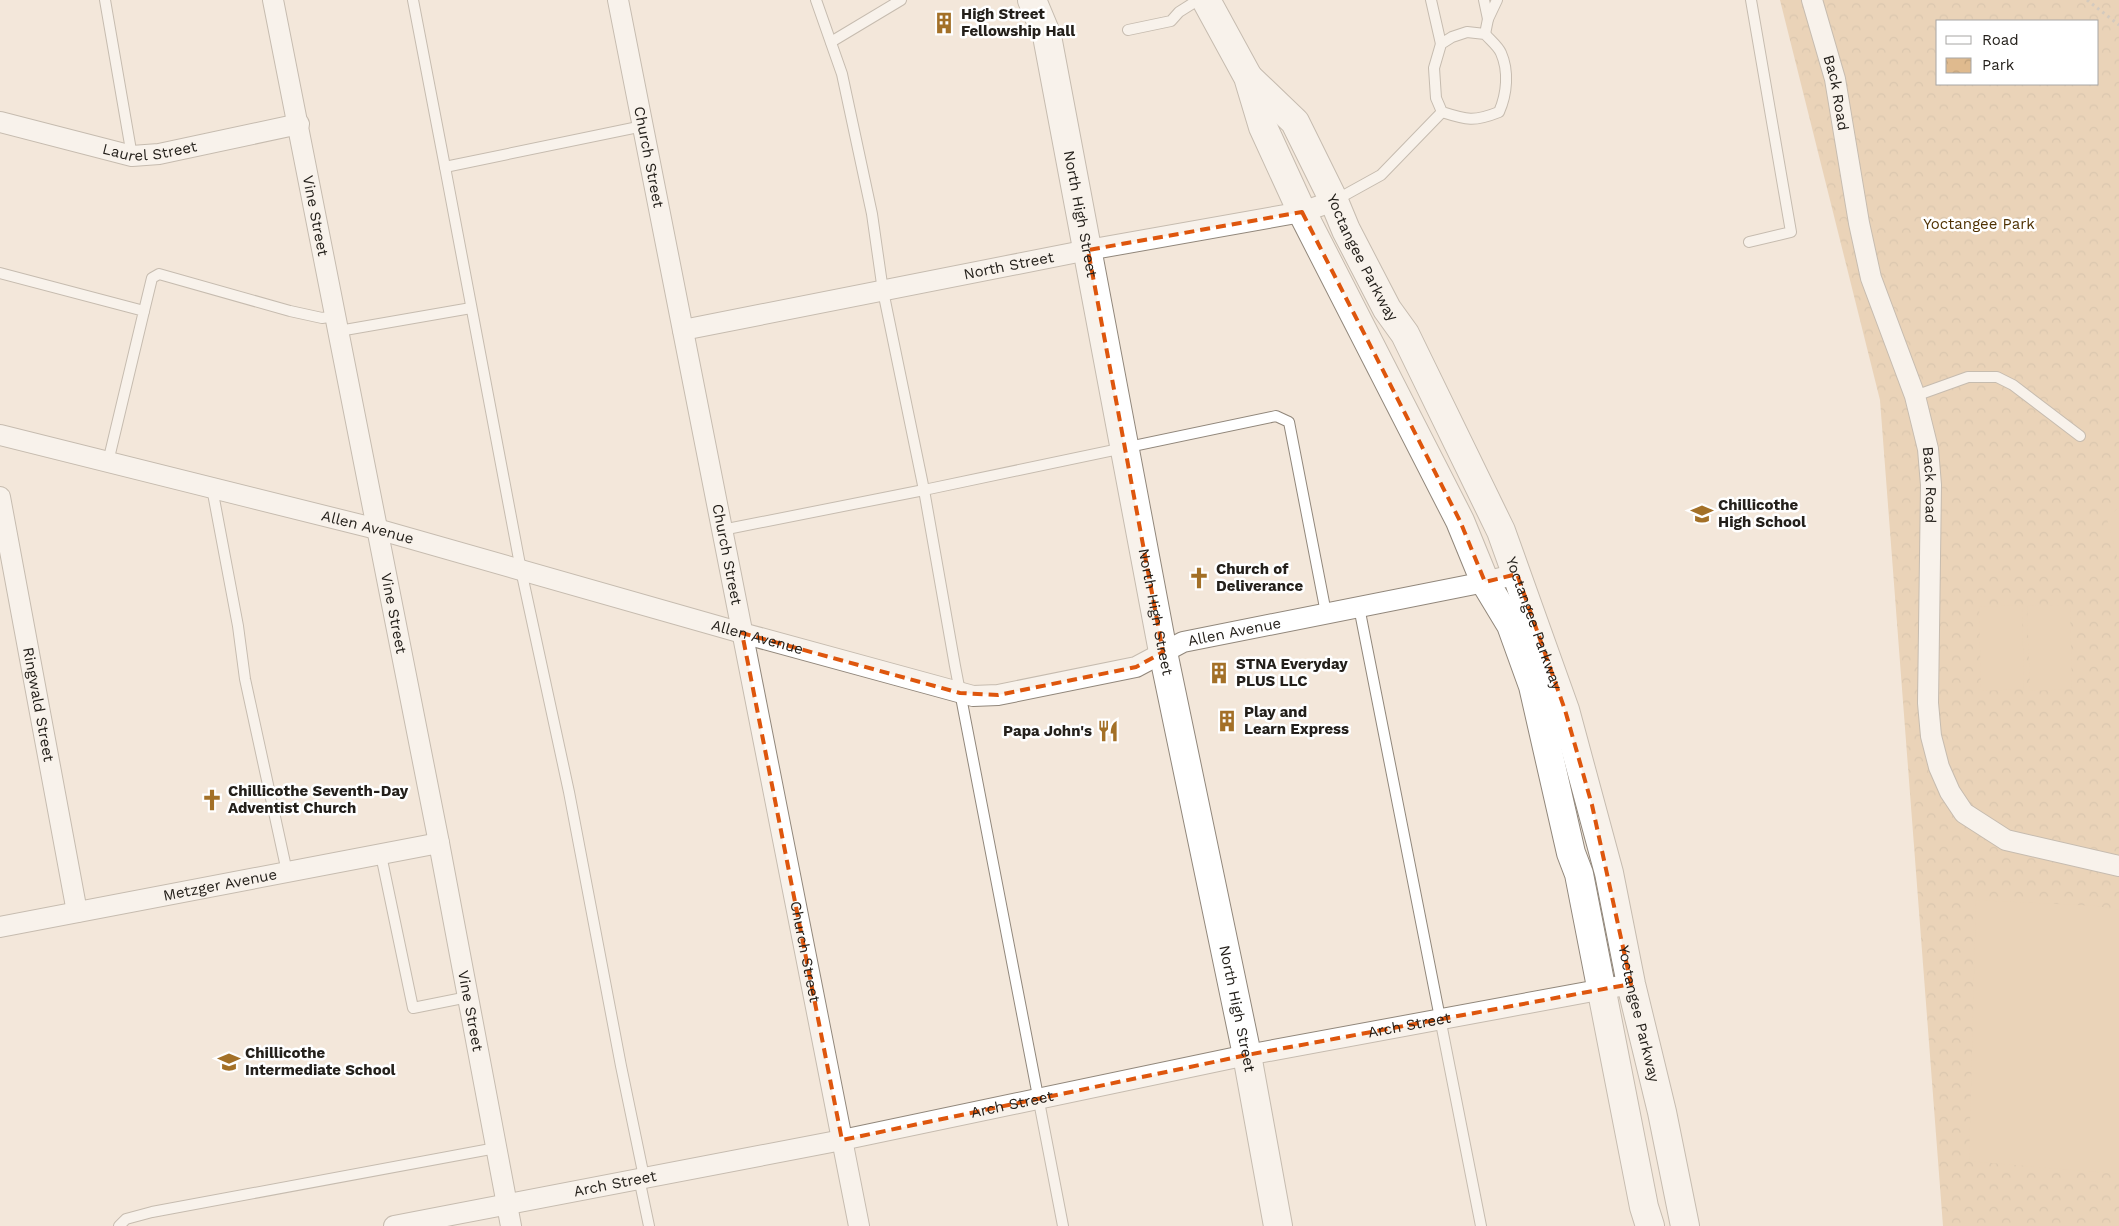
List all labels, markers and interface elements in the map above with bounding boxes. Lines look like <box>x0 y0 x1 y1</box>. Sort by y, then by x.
place label: High Street Fellowship Hall <box>961 5 1075 40</box>
building icon: High Street Fellowship Hall <box>931 10 957 36</box>
legend <box>1936 20 2099 85</box>
text: Road <box>1982 31 2019 49</box>
street label: Back Road <box>1819 53 1852 132</box>
text: Park <box>1982 56 2015 74</box>
street label: Church Street <box>630 105 668 210</box>
street label: Laurel Street <box>101 137 199 165</box>
street label: North High Street <box>1060 149 1101 280</box>
street label: Vine Street <box>299 174 332 259</box>
street label: Yoctangee Parkway <box>1323 191 1402 325</box>
park label: Yoctangee Park <box>1923 215 2035 233</box>
street label: North Street <box>962 248 1056 283</box>
street label: Back Road <box>1919 446 1940 523</box>
place label: Chillicothe High School <box>1718 496 1806 531</box>
school or university icon: Chillicothe High School <box>1689 501 1715 527</box>
street label: Church Street <box>708 502 746 607</box>
street label: Allen Avenue <box>320 507 416 548</box>
street label: North High Street <box>1135 547 1177 678</box>
street label: Yoctangee Parkway <box>1502 554 1566 692</box>
place label: Church of Deliverance <box>1216 560 1304 595</box>
church icon: Church of Deliverance <box>1186 565 1212 591</box>
street label: Vine Street <box>377 571 411 656</box>
street label: Allen Avenue <box>1186 614 1283 650</box>
street label: Allen Avenue <box>709 616 805 658</box>
street label: Ringwald Street <box>19 646 58 764</box>
place label: STNA Everyday PLUS LLC <box>1236 655 1348 690</box>
building icon: STNA Everyday PLUS LLC <box>1206 660 1232 686</box>
place label: Play and Learn Express <box>1244 703 1349 738</box>
building icon: Play and Learn Express <box>1214 708 1240 734</box>
restaurant icon: Papa John's <box>1095 718 1121 744</box>
place label: Papa John's <box>1003 722 1092 740</box>
place label: Chillicothe Seventh-Day Adventist Church <box>228 782 409 817</box>
church icon: Chillicothe Seventh-Day Adventist Church <box>199 787 225 813</box>
street label: Metzger Avenue <box>162 865 278 905</box>
street label: Church Street <box>786 900 824 1005</box>
street label: North High Street <box>1215 944 1259 1074</box>
street label: Yoctangee Parkway <box>1615 944 1664 1084</box>
street label: Vine Street <box>454 969 487 1054</box>
street label: Arch Street <box>1366 1008 1453 1041</box>
place label: Chillicothe Intermediate School <box>245 1044 396 1079</box>
school or university icon: Chillicothe Intermediate School <box>216 1049 242 1075</box>
street label: Arch Street <box>969 1087 1056 1122</box>
street label: Arch Street <box>572 1167 659 1200</box>

